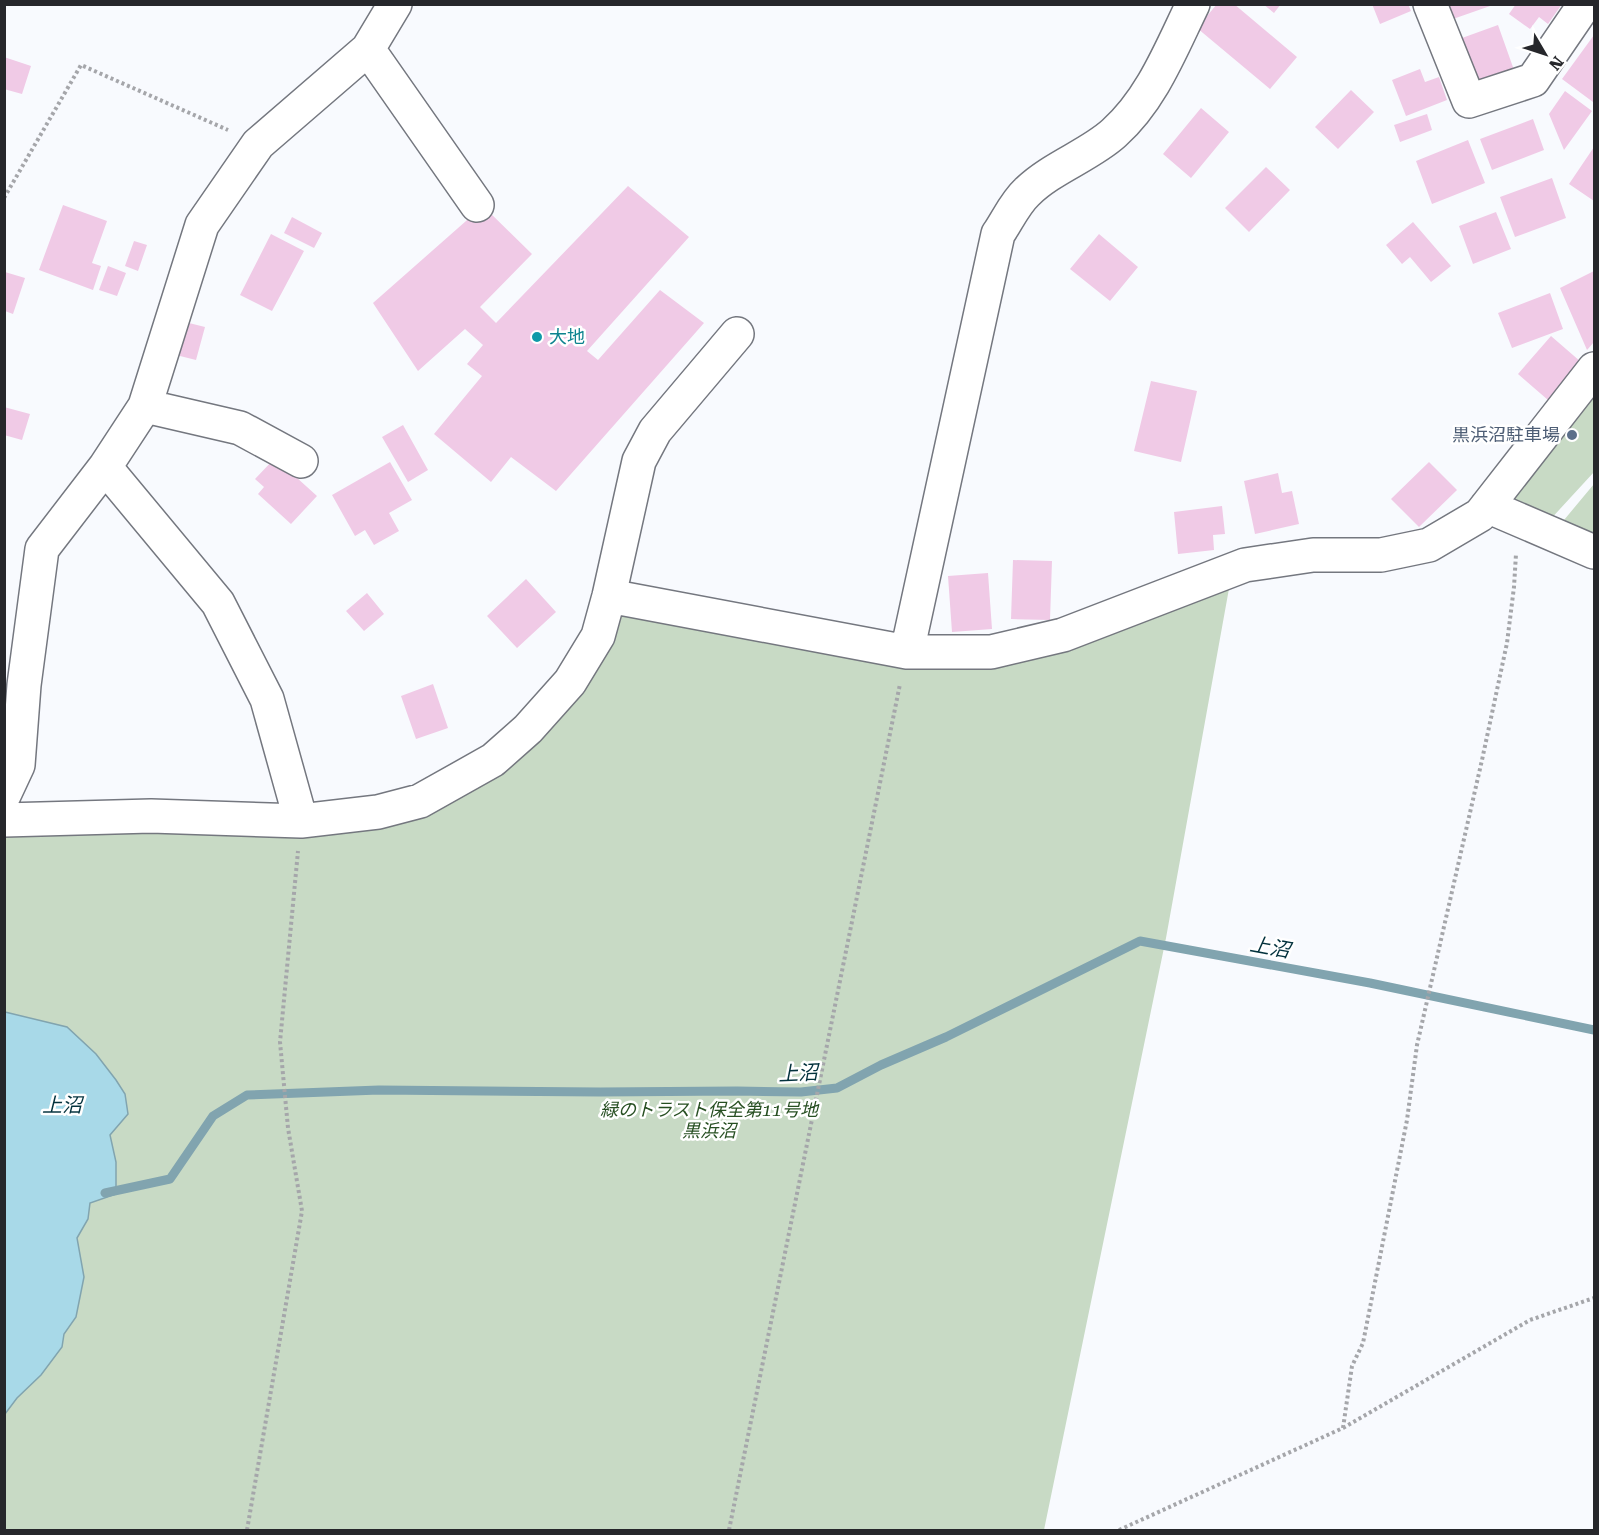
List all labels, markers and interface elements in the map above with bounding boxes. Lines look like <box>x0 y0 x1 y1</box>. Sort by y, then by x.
north arrow <box>1515 24 1575 84</box>
text: N <box>1545 52 1568 74</box>
place label: 大地 <box>549 326 585 347</box>
marker: 大地 <box>530 330 544 344</box>
place label: 黒浜沼駐車場 <box>1452 424 1560 445</box>
marker: 黒浜沼駐車場 <box>1565 428 1579 442</box>
water label: 上沼 <box>1248 932 1295 963</box>
water label: 上沼 <box>777 1060 822 1086</box>
water label: 上沼 <box>42 1093 85 1117</box>
park label: 緑のトラスト保全第11号地 黒浜沼 <box>600 1099 820 1141</box>

